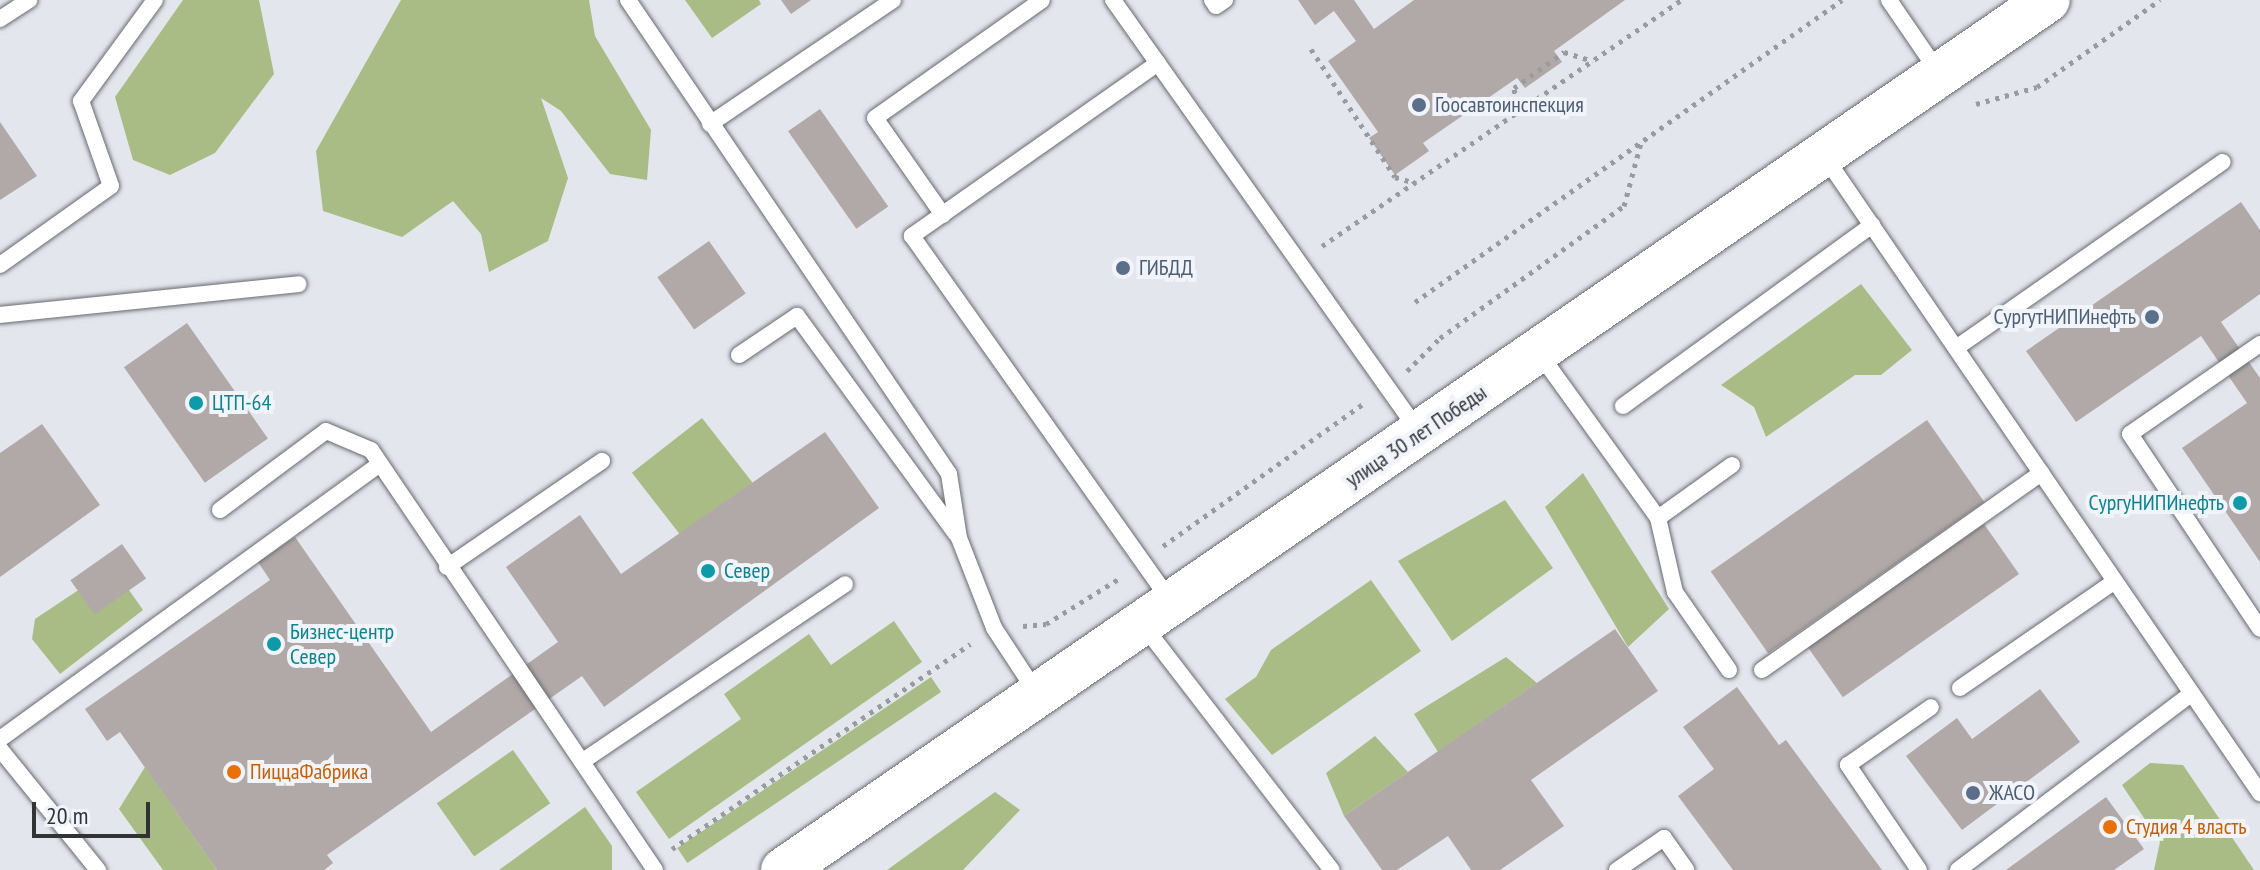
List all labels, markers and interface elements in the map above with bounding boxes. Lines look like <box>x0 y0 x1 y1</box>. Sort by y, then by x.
place label: Гоосавтоинспекция <box>1435 92 1584 118</box>
marker: Гоосавтоинспекция <box>1410 96 1428 114</box>
place label: ГИБДД <box>1139 255 1193 281</box>
marker: ГИБДД <box>1114 259 1132 277</box>
place label: СургутНИПИнефть <box>1993 304 2136 330</box>
marker: СургутНИПИнефть <box>2143 308 2161 326</box>
street label: улица 30 лет Победы <box>1340 379 1492 493</box>
place label: ЦТП-64 <box>212 390 271 416</box>
marker: ЦТП-64 <box>187 394 205 412</box>
place label: СургуНИПИнефть <box>2089 490 2224 516</box>
marker: СургуНИПИнефть <box>2231 494 2249 512</box>
place label: Север <box>724 558 770 584</box>
marker: Север <box>699 562 717 580</box>
place label: Бизнес-центр Север <box>290 618 394 670</box>
marker: Бизнес-центр Север <box>265 635 283 653</box>
place label: ПиццаФабрика <box>250 759 368 785</box>
marker: ПиццаФабрика <box>225 763 243 781</box>
place label: ЖАСО <box>1989 780 2035 806</box>
marker: ЖАСО <box>1964 784 1982 802</box>
scale bar <box>36 786 154 836</box>
text: 20 m <box>46 800 88 831</box>
place label: Студия 4 власть <box>2126 814 2247 840</box>
marker: Студия 4 власть <box>2101 818 2119 836</box>

